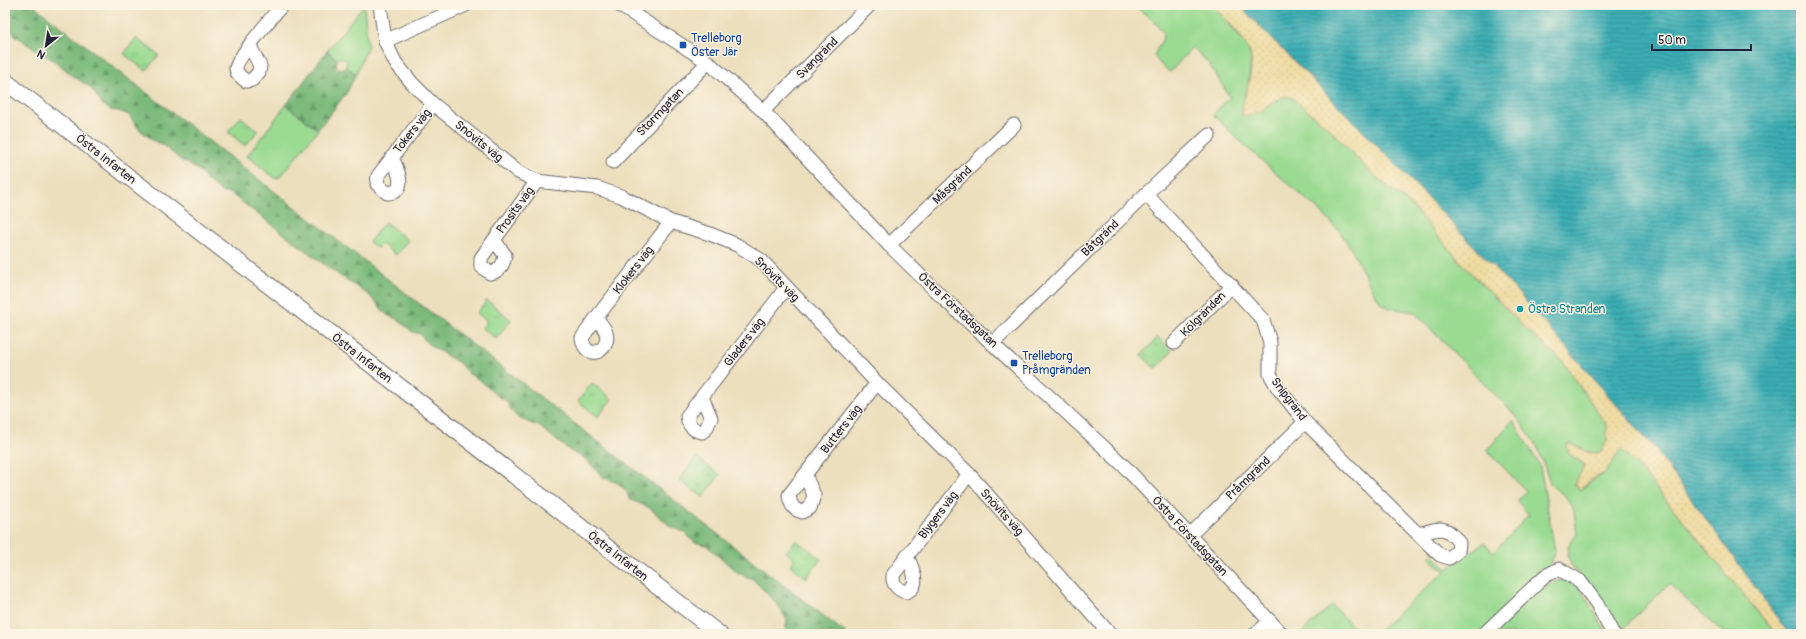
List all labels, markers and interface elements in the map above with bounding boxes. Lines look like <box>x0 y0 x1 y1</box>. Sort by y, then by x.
north arrow <box>26 26 66 66</box>
scale bar <box>1652 26 1751 52</box>
place label: Trelleborg Öster Jär <box>691 31 742 60</box>
text: 50 m <box>1658 33 1686 48</box>
street label: Svangränd <box>793 34 842 82</box>
marker: Trelleborg Öster Jär <box>678 40 688 50</box>
text: N <box>34 46 48 62</box>
street label: Stormgatan <box>634 85 687 140</box>
street label: Tokers väg <box>390 106 435 157</box>
street label: Snövits väg <box>451 117 506 165</box>
street label: Östra Infarten <box>73 130 140 188</box>
street label: Måsgränd <box>930 163 975 208</box>
street label: Prosits väg <box>493 184 537 237</box>
street label: Båtgränd <box>1078 217 1122 260</box>
street label: Klokers väg <box>610 243 657 297</box>
street label: Snövits väg <box>751 254 802 305</box>
street label: Östra Förstadsgatan <box>915 269 1002 351</box>
street label: Kölgränden <box>1178 288 1229 340</box>
place label: Östra Stranden <box>1528 301 1606 317</box>
marker: Östra Stranden <box>1515 304 1525 314</box>
street label: Gladers väg <box>721 315 768 370</box>
street label: Östra Infarten <box>329 329 396 387</box>
place label: Trelleborg Pråmgränden <box>1022 349 1091 378</box>
marker: Trelleborg Pråmgränden <box>1009 358 1019 368</box>
street label: Snipgränd <box>1267 375 1310 424</box>
street label: Butters väg <box>818 402 865 457</box>
street label: Pråmgränd <box>1223 453 1274 503</box>
street label: Snövits väg <box>977 486 1027 539</box>
street label: Blygers väg <box>916 488 961 542</box>
street label: Östra Förstadsgatan <box>1149 493 1231 580</box>
street label: Östra Infarten <box>585 527 652 585</box>

